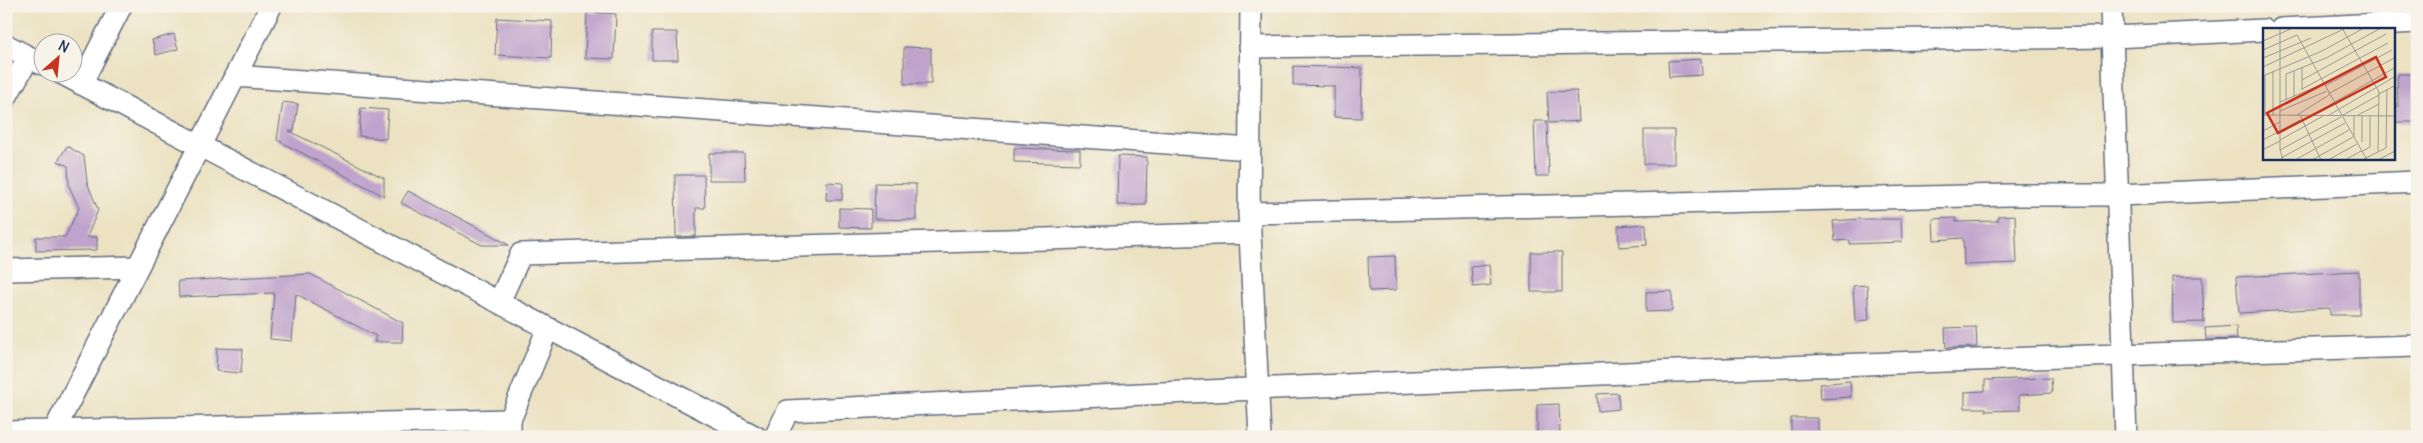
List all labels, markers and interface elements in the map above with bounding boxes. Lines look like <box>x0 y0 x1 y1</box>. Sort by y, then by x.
inset map <box>2263 28 2396 160</box>
north arrow <box>32 32 82 82</box>
text: N <box>56 36 72 57</box>

